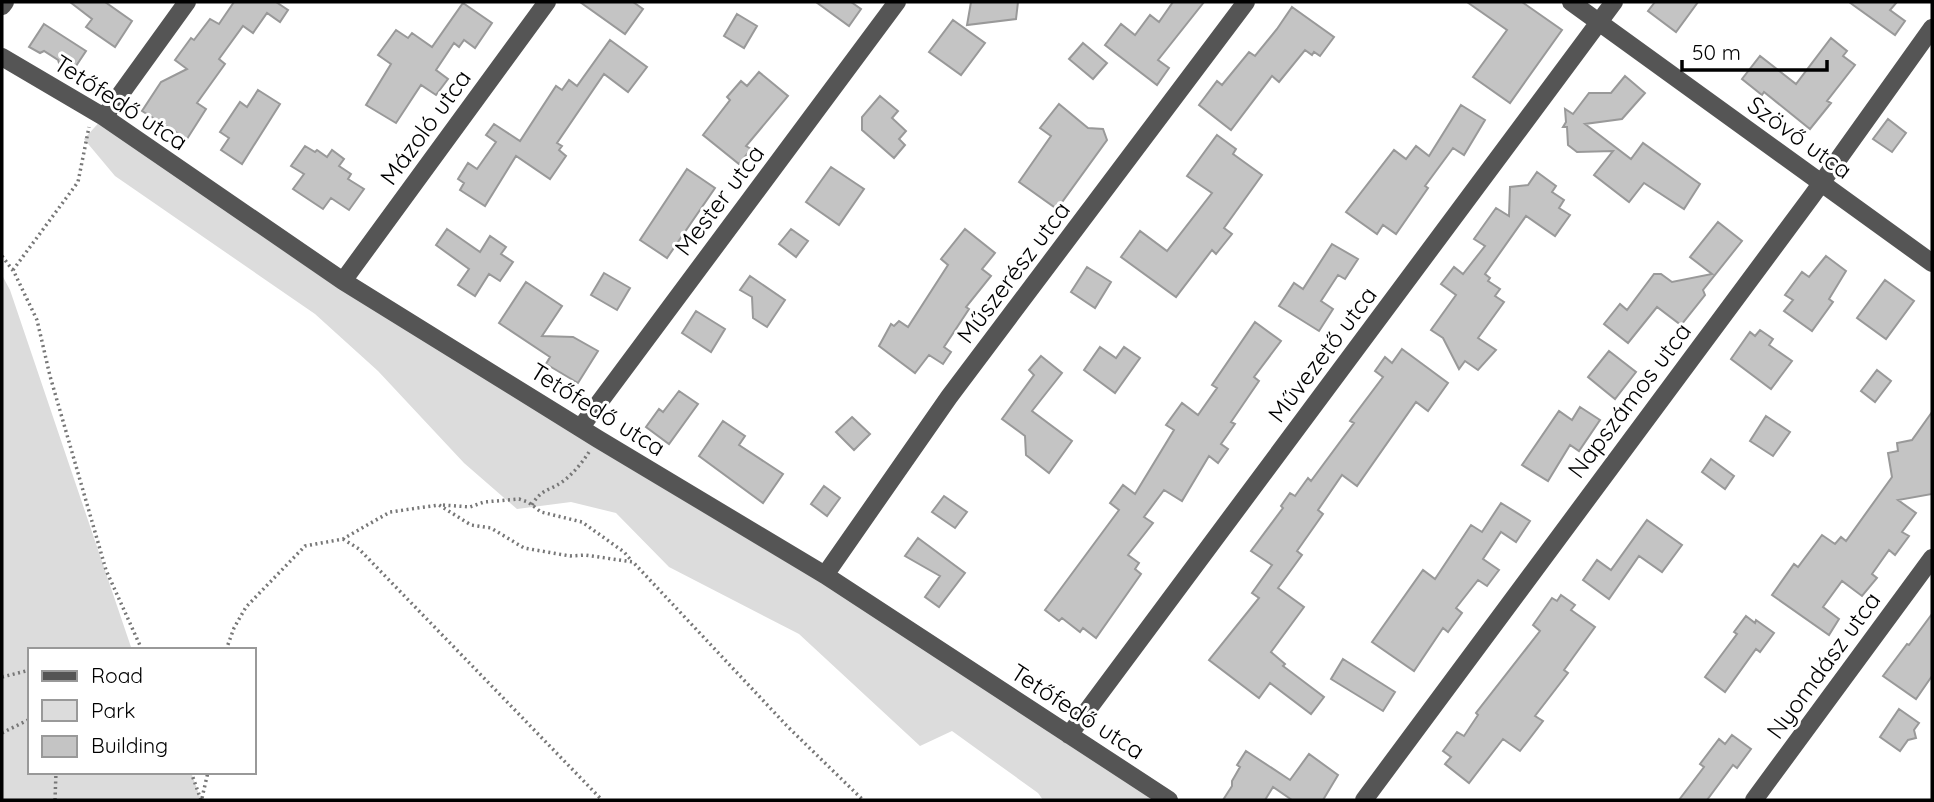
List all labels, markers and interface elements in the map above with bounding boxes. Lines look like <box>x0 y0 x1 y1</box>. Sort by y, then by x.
scale bar <box>1682 28 1827 72</box>
text: 50 m <box>1692 39 1741 65</box>
street label: Tetőfedő utca <box>49 48 193 156</box>
street label: Mázoló utca <box>373 63 477 191</box>
street label: Szövő utca <box>1742 89 1858 185</box>
street label: Mester utca <box>668 139 770 261</box>
street label: Műszerész utca <box>950 195 1076 349</box>
street label: Művezető utca <box>1261 280 1383 428</box>
street label: Napszámos utca <box>1561 316 1697 484</box>
street label: Tetőfedő utca <box>525 356 671 462</box>
street label: Nyomdász utca <box>1760 586 1886 744</box>
legend <box>28 648 256 774</box>
street label: Tetőfedő utca <box>1006 657 1150 765</box>
text: Road <box>91 662 143 688</box>
text: Park <box>91 697 135 723</box>
text: Building <box>91 732 168 758</box>

